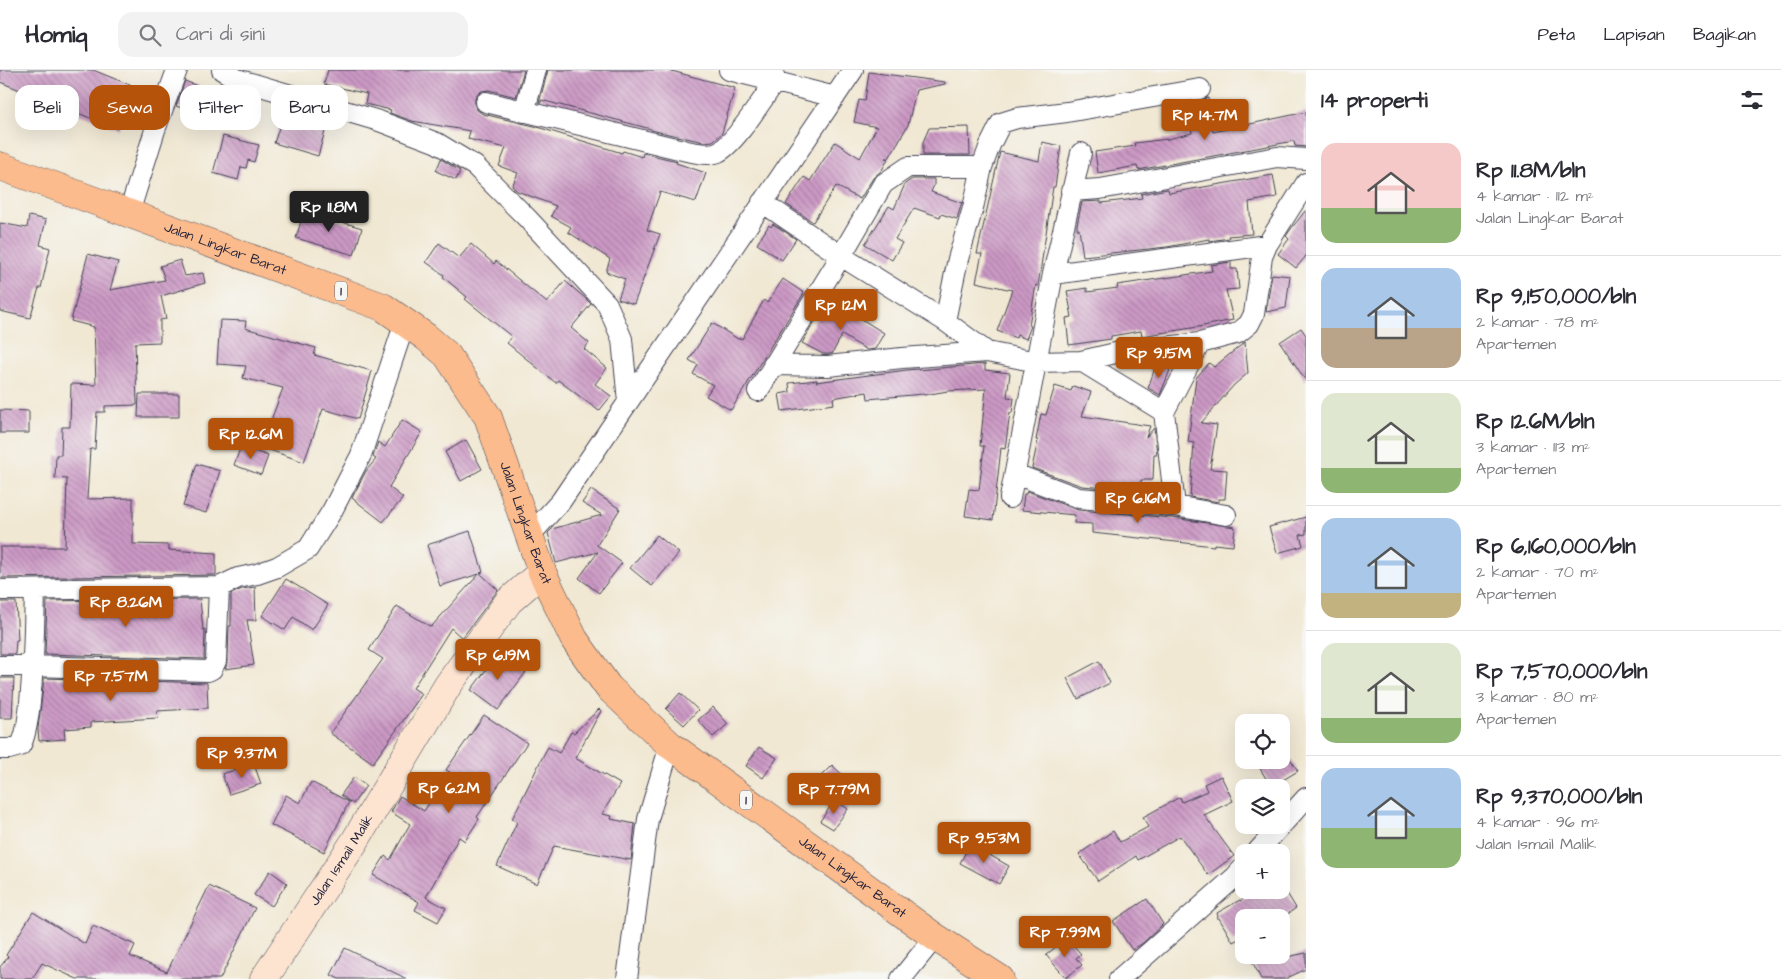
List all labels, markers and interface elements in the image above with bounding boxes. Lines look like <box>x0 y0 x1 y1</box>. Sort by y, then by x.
search box <box>118 12 468 57</box>
text: Homiq <box>25 18 88 52</box>
icon: search <box>136 21 164 49</box>
text: Cari di sini <box>176 21 265 48</box>
text: Peta <box>1538 22 1575 47</box>
text: Lapisan <box>1603 22 1665 47</box>
text: Bagikan <box>1693 22 1756 47</box>
chip: Beli <box>15 85 79 130</box>
chip: Sewa <box>89 85 170 130</box>
chip: Filter <box>180 85 261 130</box>
chip: Baru <box>271 85 348 130</box>
text: 14 properti <box>1321 86 1428 115</box>
icon: filters <box>1738 86 1766 114</box>
pin: Rp 14.7M <box>1153 98 1257 141</box>
text: Rp 14.7M <box>1173 104 1237 126</box>
text: Rp 11.8M/bln <box>1476 156 1586 185</box>
icon: home <box>1361 163 1421 223</box>
text: 4 kamar · 112 m² <box>1476 185 1594 207</box>
pin: Rp 11.8M <box>277 190 381 233</box>
text: Rp 11.8M <box>301 196 357 218</box>
text: Jalan Lingkar Barat <box>1476 207 1624 229</box>
street label: Jalan Lingkar Barat <box>161 217 290 281</box>
road number: 1 <box>335 282 347 300</box>
text: Rp 9,150,000/bln <box>1476 282 1636 311</box>
pin: Rp 12M <box>800 288 882 331</box>
icon: home <box>1361 288 1421 348</box>
text: Rp 12M <box>815 294 867 316</box>
text: 2 kamar · 78 m² <box>1476 311 1599 333</box>
text: Apartemen <box>1476 333 1556 355</box>
pin: Rp 9.15M <box>1107 336 1211 379</box>
text: Rp 9.15M <box>1127 342 1191 364</box>
text: Rp 12.6M/bln <box>1476 407 1594 436</box>
icon: home <box>1361 413 1421 473</box>
pin: Rp 12.6M <box>199 418 303 460</box>
text: Rp 12.6M <box>219 423 283 445</box>
text: 3 kamar · 113 m² <box>1476 436 1590 458</box>
text: Apartemen <box>1476 458 1556 480</box>
street label: Jalan Lingkar Barat <box>494 459 557 588</box>
pin: Rp 6.16M <box>1086 482 1190 524</box>
text: Rp 6.16M <box>1106 487 1170 509</box>
text: Rp 6,160,000/bln <box>1476 532 1636 561</box>
icon: home <box>1361 538 1421 598</box>
text: 2 kamar · 70 m² <box>1476 561 1599 583</box>
text: Apartemen <box>1476 583 1556 605</box>
pin: Rp 8.26M <box>74 586 178 628</box>
text: Rp 8.26M <box>90 591 162 613</box>
pin: Rp 6.19M <box>446 638 550 681</box>
text: Rp 6.19M <box>466 644 530 666</box>
text: Rp 7,570,000/bln <box>1476 657 1647 686</box>
pin: Rp 7.57M <box>59 660 163 702</box>
icon: home <box>1361 663 1421 723</box>
text: Rp 7.57M <box>74 665 148 687</box>
text: 3 kamar · 80 m² <box>1476 686 1598 708</box>
text: Apartemen <box>1476 708 1556 730</box>
map controls <box>1235 714 1290 964</box>
button: locate <box>1235 714 1290 769</box>
pin: Rp 9.37M <box>190 736 294 779</box>
text: Rp 9.37M <box>207 742 277 764</box>
pin: Rp 6.2M <box>403 772 495 814</box>
pin: Rp 7.79M <box>782 772 886 815</box>
text: Rp 6.2M <box>418 777 480 799</box>
text: Rp 7.79M <box>799 778 870 800</box>
button: layers <box>1235 779 1290 834</box>
text: Rp 9,370,000/bln <box>1476 782 1642 811</box>
icon: home <box>1361 788 1421 848</box>
road number: 1 <box>740 790 752 810</box>
street label: Jalan Ismail Malik <box>305 810 379 910</box>
text: 4 kamar · 96 m² <box>1476 811 1600 833</box>
pin: Rp 9.53M <box>932 822 1036 864</box>
text: Rp 9.53M <box>949 827 1019 849</box>
street label: Jalan Lingkar Barat <box>794 831 911 923</box>
text: Jalan Ismail Malik <box>1476 833 1596 855</box>
button: + <box>1235 844 1290 899</box>
button: − <box>1235 909 1290 964</box>
pin: Rp 7.99M <box>1013 916 1117 958</box>
text: Rp 7.99M <box>1030 921 1100 943</box>

